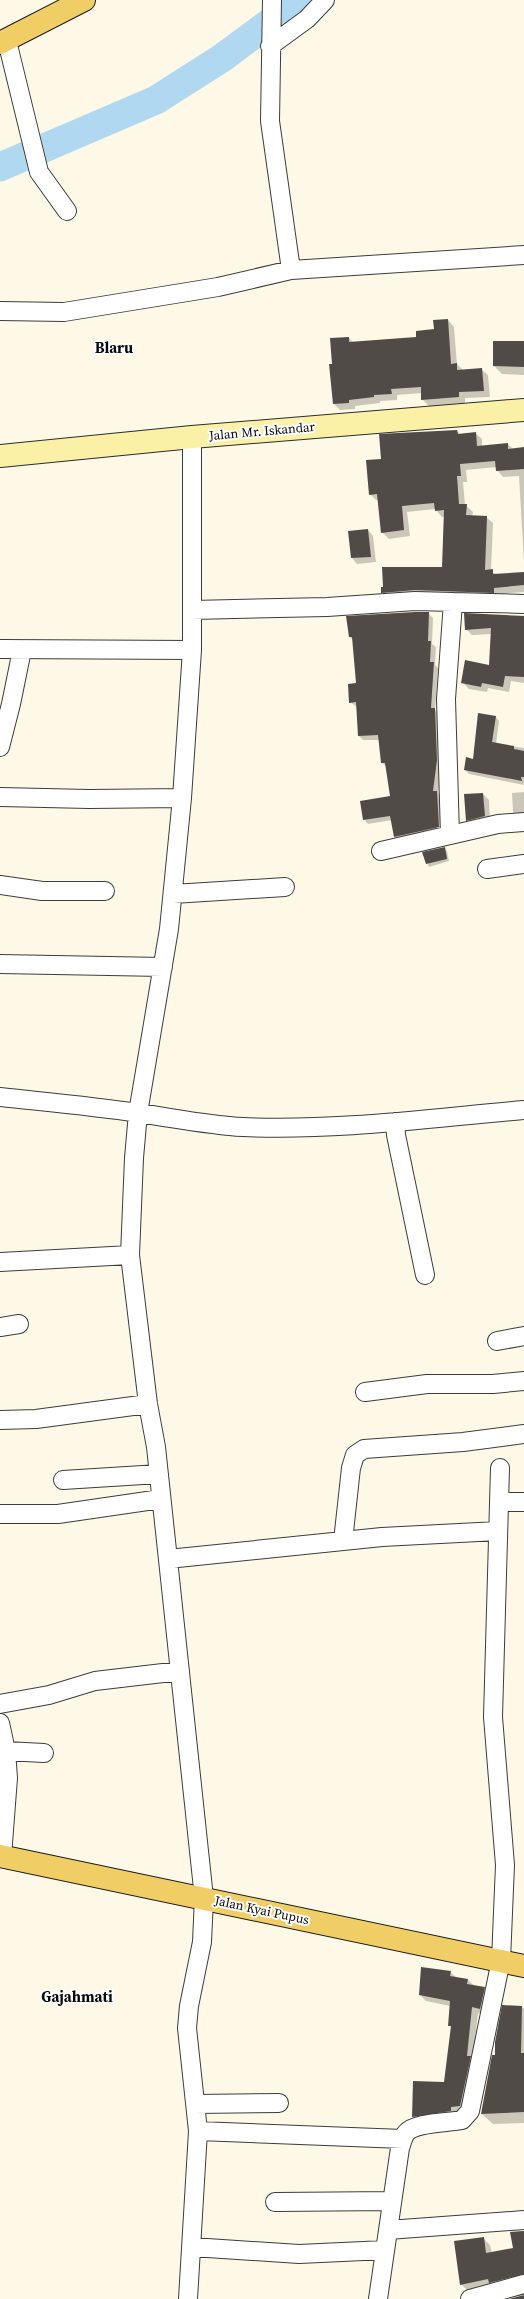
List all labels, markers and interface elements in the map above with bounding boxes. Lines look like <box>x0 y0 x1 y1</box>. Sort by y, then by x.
district label: Blaru <box>95 337 133 358</box>
street label: Jalan Mr. Iskandar <box>207 418 316 444</box>
street label: Jalan Kyai Pupus <box>212 1891 311 1928</box>
district label: Gajahmati <box>41 1986 113 2007</box>

